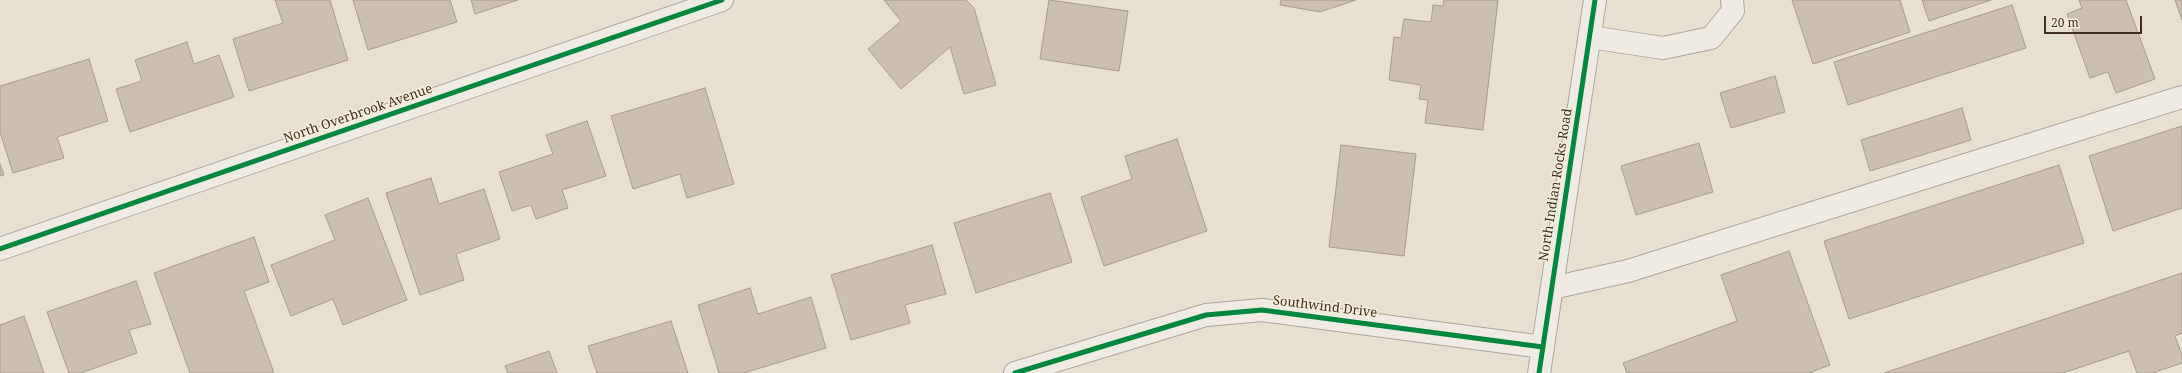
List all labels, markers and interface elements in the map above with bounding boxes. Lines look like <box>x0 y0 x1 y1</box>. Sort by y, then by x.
scale bar <box>2046 8 2144 34</box>
text: 20 m <box>2051 14 2079 31</box>
street label: North Overbrook Avenue <box>281 81 435 147</box>
street label: North Indian Rocks Road <box>1536 107 1576 263</box>
street label: Southwind Drive <box>1272 293 1378 321</box>

